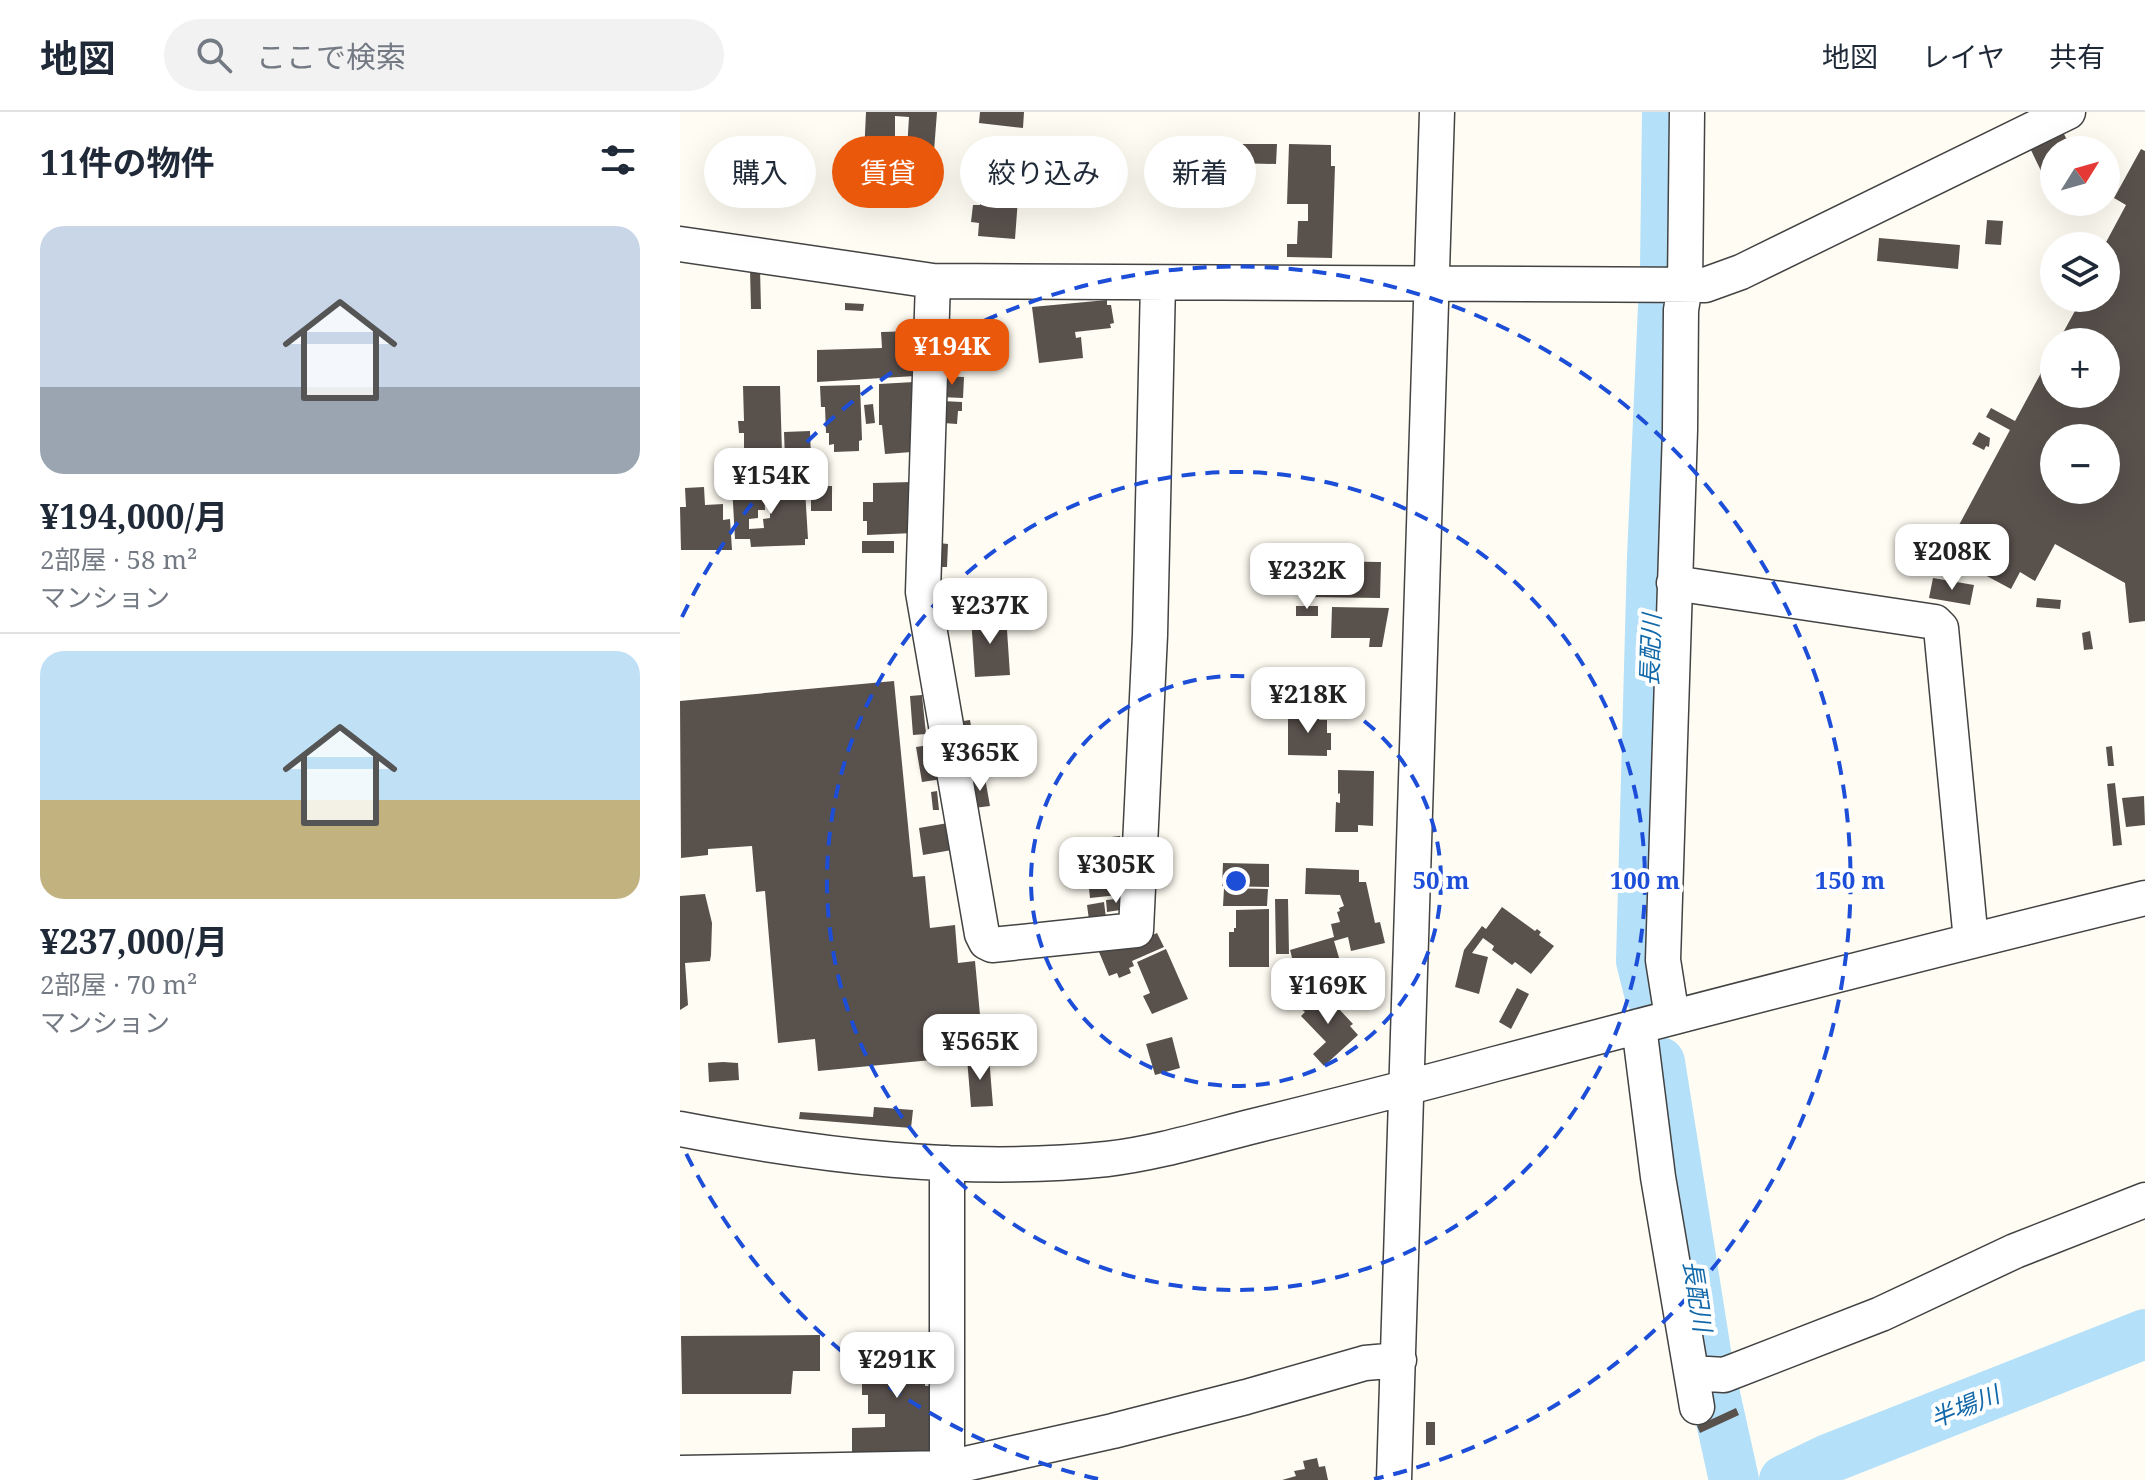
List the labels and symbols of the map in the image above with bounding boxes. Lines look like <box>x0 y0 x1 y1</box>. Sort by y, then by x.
north arrow <box>2040 136 2120 216</box>
pin: ¥194K <box>896 319 1008 387</box>
pin: ¥154K <box>715 448 827 516</box>
pin: ¥208K <box>1896 524 2008 592</box>
pin: ¥232K <box>1251 543 1363 611</box>
pin: ¥237K <box>934 578 1046 646</box>
water label: 長配川 <box>1632 610 1667 687</box>
pin: ¥218K <box>1252 667 1364 735</box>
pin: ¥365K <box>924 725 1036 793</box>
pin: ¥305K <box>1060 837 1172 905</box>
text: 50 m <box>1412 863 1470 896</box>
text: 100 m <box>1610 863 1681 896</box>
text: 150 m <box>1815 863 1886 896</box>
centre of rings <box>1222 867 1250 895</box>
pin: ¥169K <box>1272 958 1384 1026</box>
pin: ¥565K <box>924 1014 1036 1082</box>
water label: 長配川 <box>1677 1258 1721 1337</box>
pin: ¥291K <box>841 1332 953 1400</box>
water label: 半場川 <box>1925 1376 2007 1434</box>

